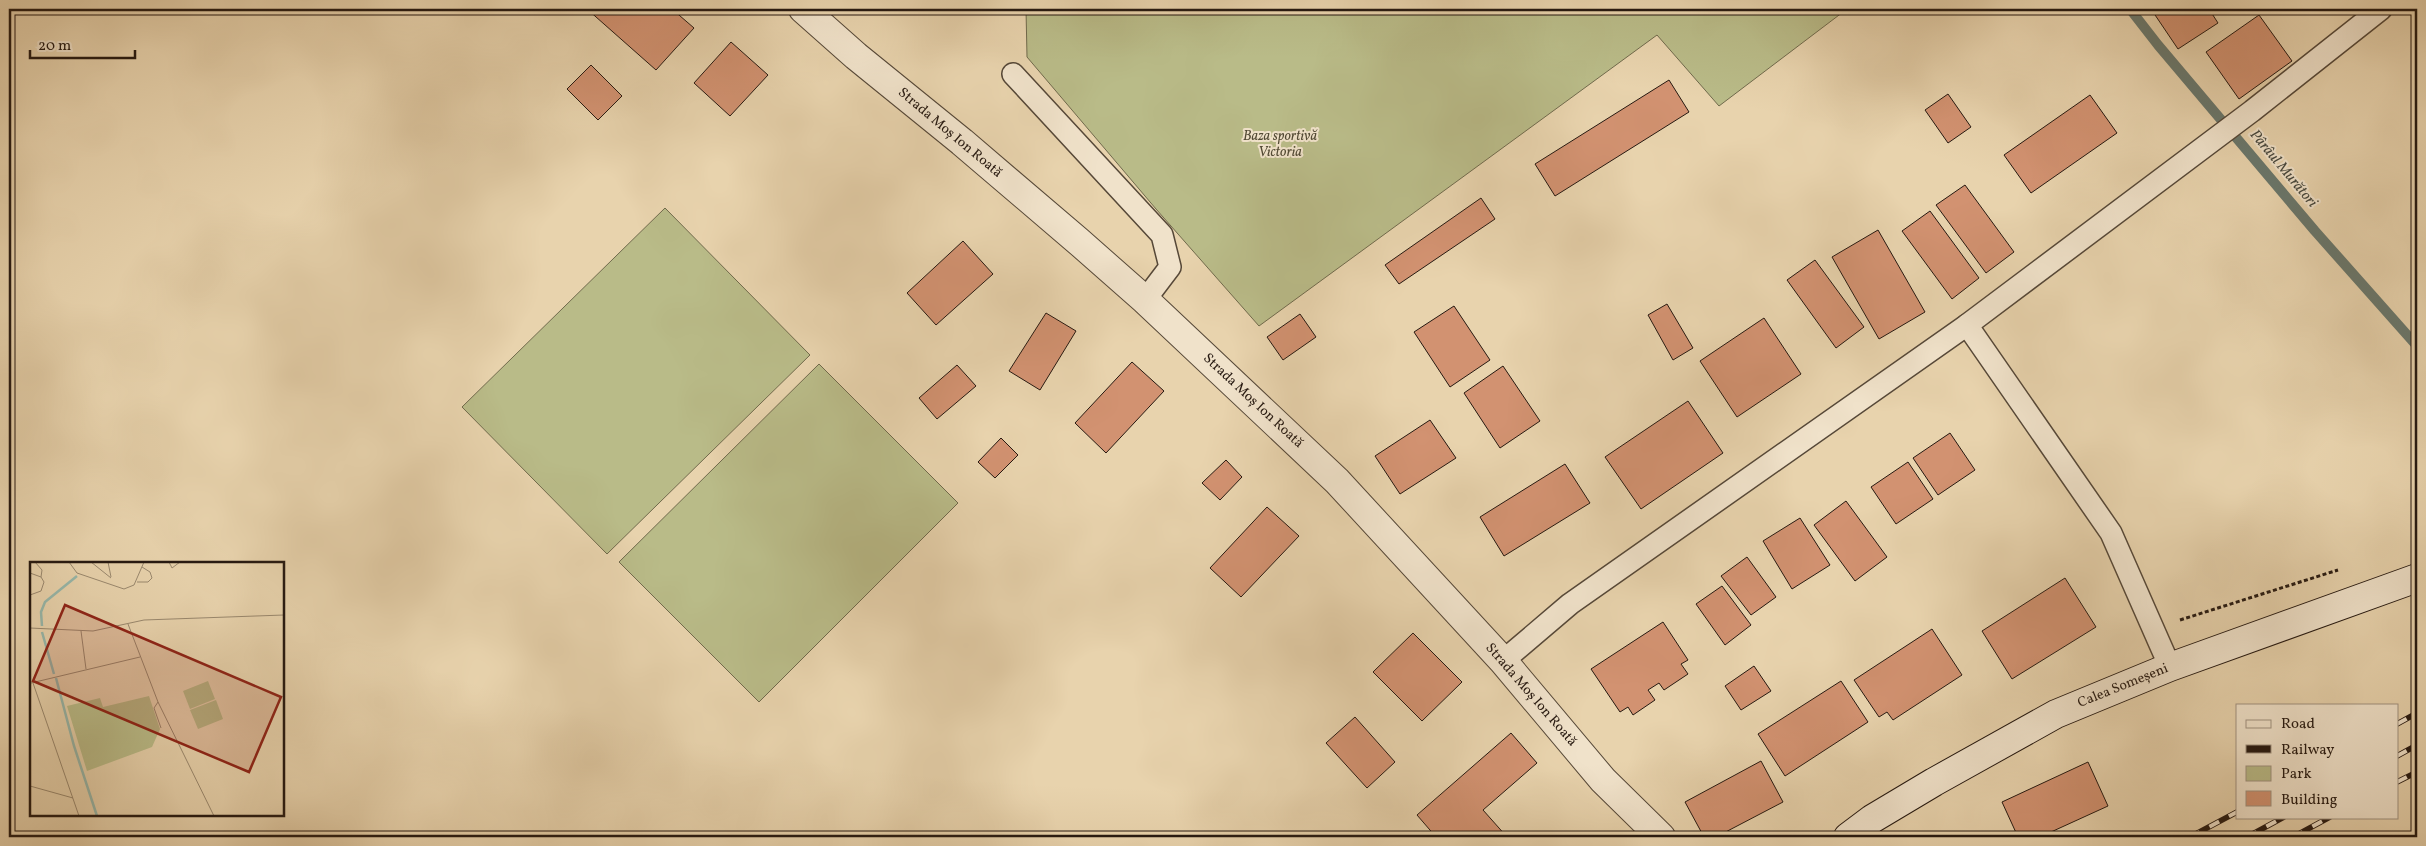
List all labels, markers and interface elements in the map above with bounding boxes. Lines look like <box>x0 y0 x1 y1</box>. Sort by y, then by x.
scale bar <box>30 28 135 60</box>
text: 20 m <box>38 36 71 57</box>
street label: Strada Moș Ion Roată <box>894 84 1006 182</box>
water label: Pârâul Murători <box>2244 126 2322 213</box>
park label: Baza sportivă Victoria <box>1243 127 1317 162</box>
street label: Strada Moș Ion Roată <box>1199 349 1307 453</box>
inset map <box>30 562 284 816</box>
street label: Strada Moș Ion Roată <box>1481 639 1581 751</box>
street label: Calea Someșeni <box>2075 659 2171 713</box>
legend <box>2236 704 2398 818</box>
text: Road <box>2281 714 2315 735</box>
text: Railway <box>2281 740 2334 761</box>
text: Park <box>2281 764 2312 785</box>
text: Building <box>2281 790 2338 811</box>

